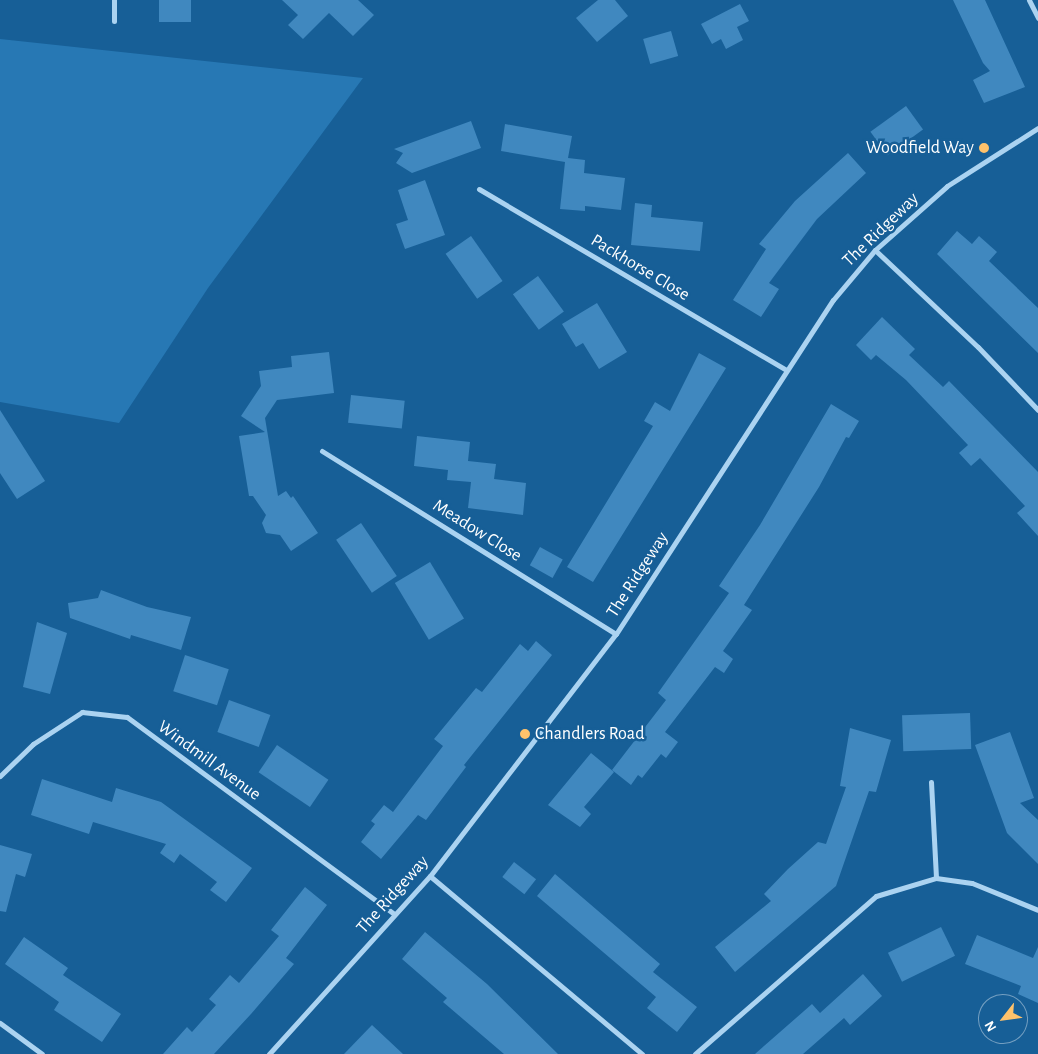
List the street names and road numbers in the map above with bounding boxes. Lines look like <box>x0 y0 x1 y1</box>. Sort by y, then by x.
street label: The Ridgeway <box>838 188 924 272</box>
street label: Packhorse Close <box>587 230 693 306</box>
street label: Meadow Close <box>428 495 526 567</box>
street label: The Ridgeway <box>602 528 674 622</box>
street label: Windmill Avenue <box>153 716 265 806</box>
street label: The Ridgeway <box>352 852 434 938</box>

